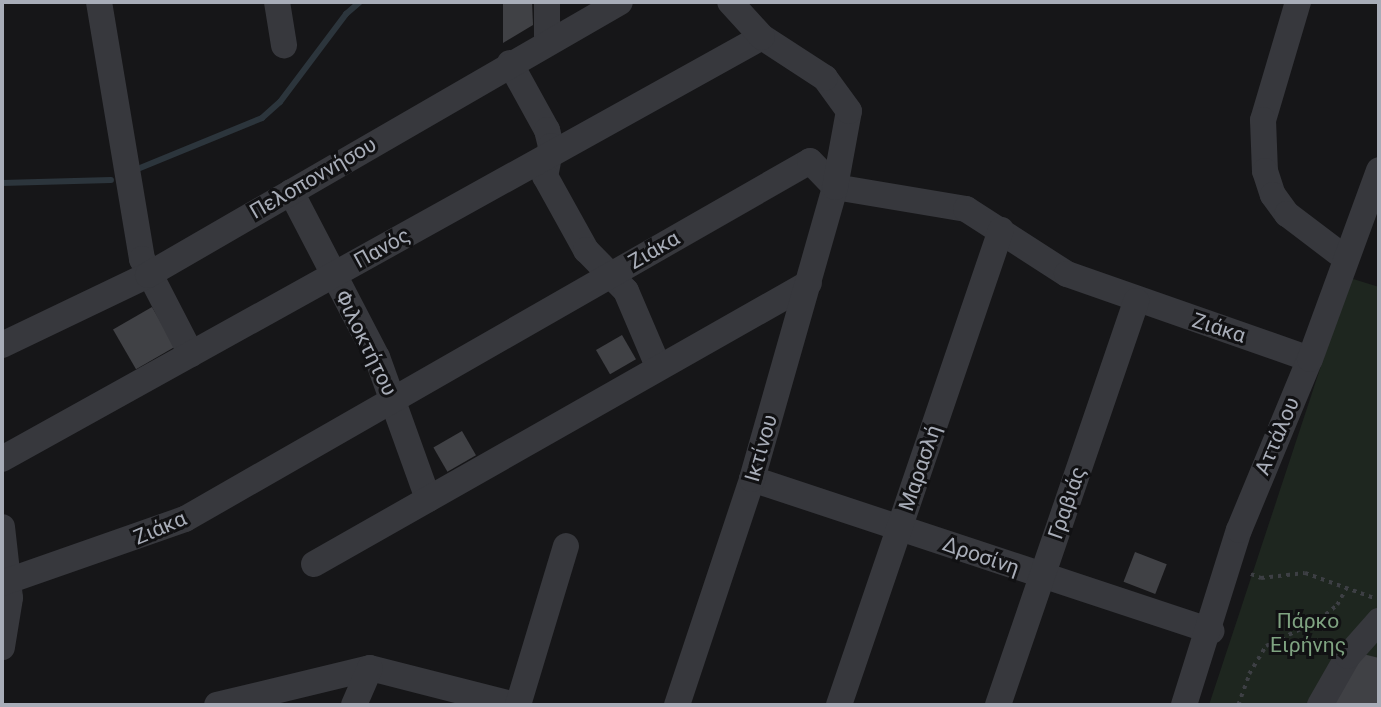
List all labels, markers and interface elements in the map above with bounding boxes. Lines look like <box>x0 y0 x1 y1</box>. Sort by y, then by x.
street label: Πελοποννήσου <box>245 132 381 224</box>
street label: Πανός <box>350 222 414 274</box>
street label: Ζιάκα <box>624 225 684 275</box>
street label: Φιλοκτήτου <box>330 286 402 400</box>
street label: Ζιάκα <box>1189 308 1249 348</box>
street label: Αττάλου <box>1249 393 1305 479</box>
street label: Ικτίνου <box>739 412 783 484</box>
street label: Μαρασλή <box>894 422 946 514</box>
street label: Γραβιάς <box>1043 464 1091 542</box>
street label: Ζιάκα <box>130 506 190 550</box>
street label: Δροσίνη <box>939 531 1023 581</box>
park label: Πάρκο Ειρήνης <box>1270 608 1346 658</box>

